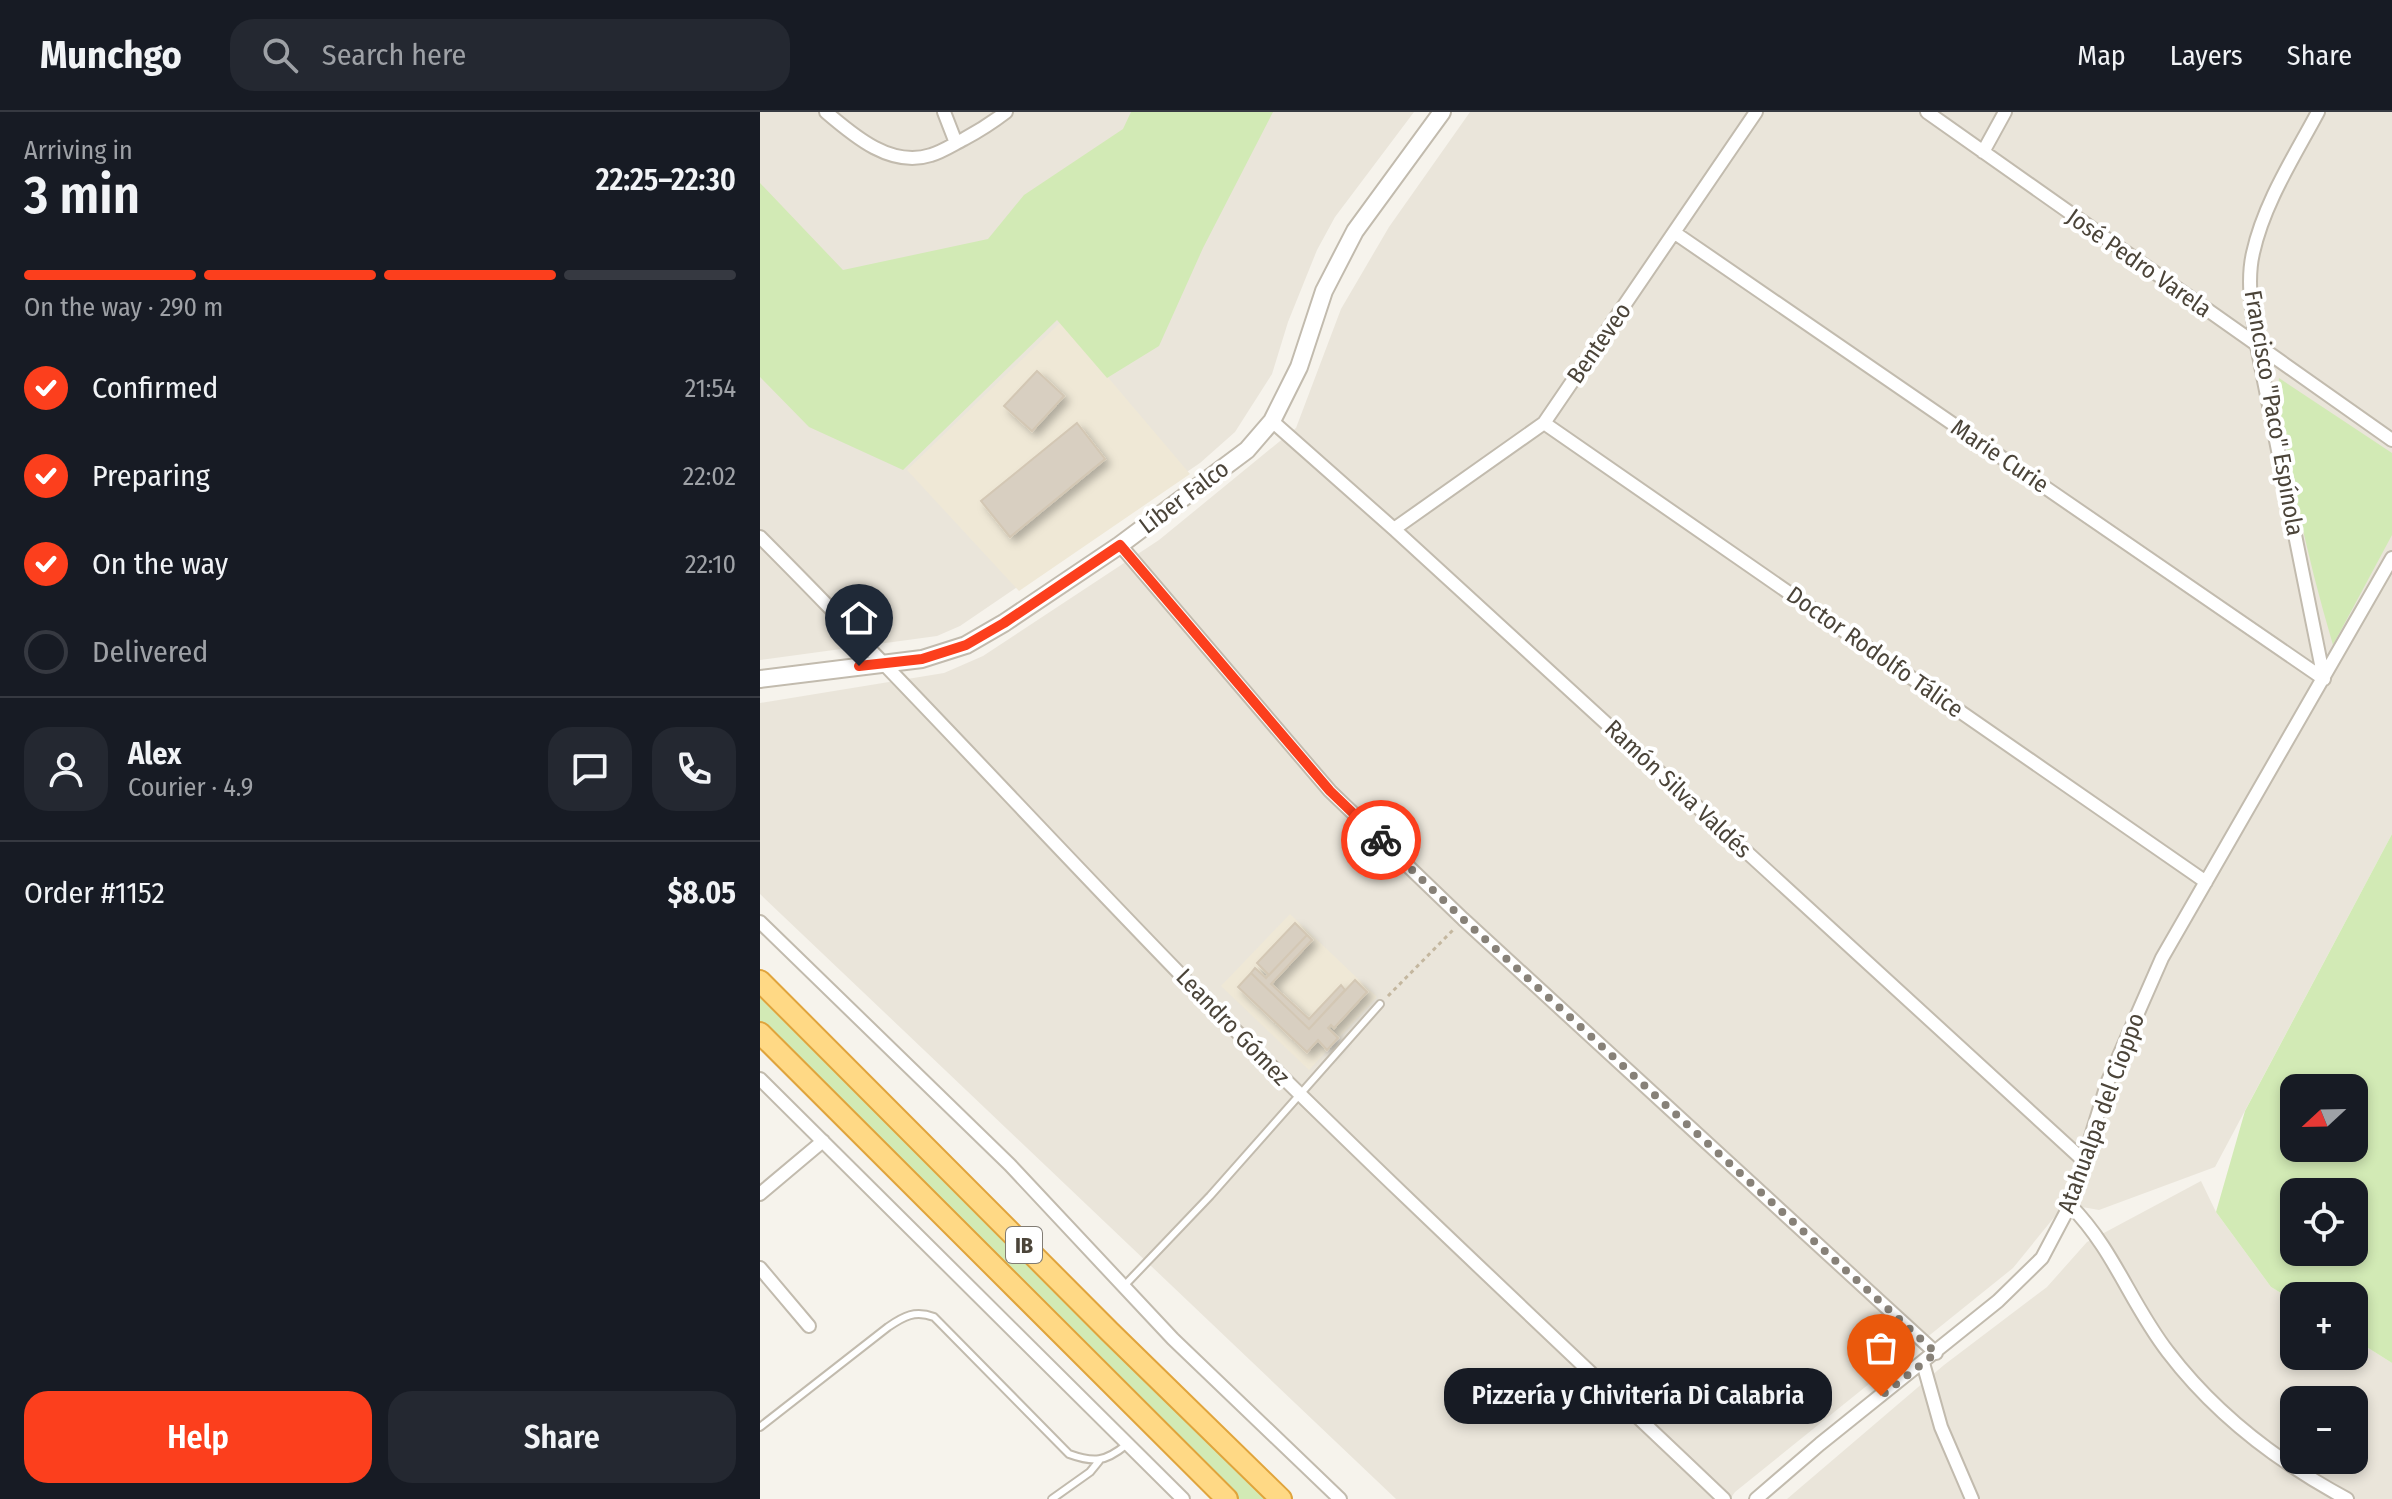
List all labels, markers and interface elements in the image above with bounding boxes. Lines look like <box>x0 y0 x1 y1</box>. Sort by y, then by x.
search box <box>230 19 790 91</box>
text: Munchgo <box>40 32 182 78</box>
icon: search <box>258 33 302 77</box>
text: Search here <box>322 37 466 73</box>
text: Map <box>2077 39 2126 72</box>
text: Layers <box>2170 39 2243 72</box>
text: Share <box>2287 39 2352 72</box>
text: Arriving in <box>24 135 133 166</box>
text: 22:25–22:30 <box>596 162 736 198</box>
text: 3 min <box>24 164 140 227</box>
street label: José Pedro Varela <box>2061 203 2217 323</box>
street label: Francisco "Paco" Espínola <box>2239 288 2309 538</box>
text: On the way · 290 m <box>24 292 223 323</box>
street label: Benteveo <box>1561 297 1637 389</box>
icon: check <box>24 366 68 410</box>
text: Confirmed <box>92 370 218 406</box>
text: 21:54 <box>685 373 736 404</box>
street label: Marie Curie <box>1946 413 2054 499</box>
icon: check <box>24 454 68 498</box>
street label: Líber Falco <box>1134 454 1234 540</box>
text: Preparing <box>92 458 210 494</box>
text: 22:02 <box>683 461 736 492</box>
icon: check <box>24 542 68 586</box>
text: On the way <box>92 546 228 582</box>
text: 22:10 <box>685 549 736 580</box>
street label: Doctor Rodolfo Tálice <box>1781 581 1969 723</box>
pin <box>825 584 893 666</box>
icon: home <box>837 596 881 640</box>
text: Delivered <box>92 634 208 670</box>
street label: Ramón Silva Valdés <box>1599 714 1757 864</box>
button: person <box>24 727 108 811</box>
button: chat <box>548 727 632 811</box>
button: phone <box>652 727 736 811</box>
text: Alex <box>128 736 181 772</box>
text: Courier · 4.9 <box>128 772 253 803</box>
courier <box>1341 800 1421 880</box>
icon: bike <box>1359 818 1403 862</box>
text: Order #1152 <box>24 875 165 911</box>
text: $8.05 <box>668 875 736 911</box>
street label: Leandro Gómez <box>1170 963 1296 1091</box>
street label: Atahualpa del Cioppo <box>2052 1009 2150 1217</box>
north arrow <box>2280 1074 2368 1162</box>
map controls <box>2280 1074 2368 1474</box>
button: locate <box>2280 1178 2368 1266</box>
road number: IB <box>1006 1227 1042 1263</box>
button: + <box>2280 1282 2368 1370</box>
pin <box>1847 1314 1915 1396</box>
icon: bag <box>1859 1326 1903 1370</box>
callout: Pizzería y Chivitería Di Calabria <box>1445 1368 1833 1424</box>
text: Pizzería y Chivitería Di Calabria <box>1472 1380 1804 1411</box>
button: − <box>2280 1386 2368 1474</box>
button: Help <box>24 1391 372 1483</box>
button: Share <box>388 1391 736 1483</box>

